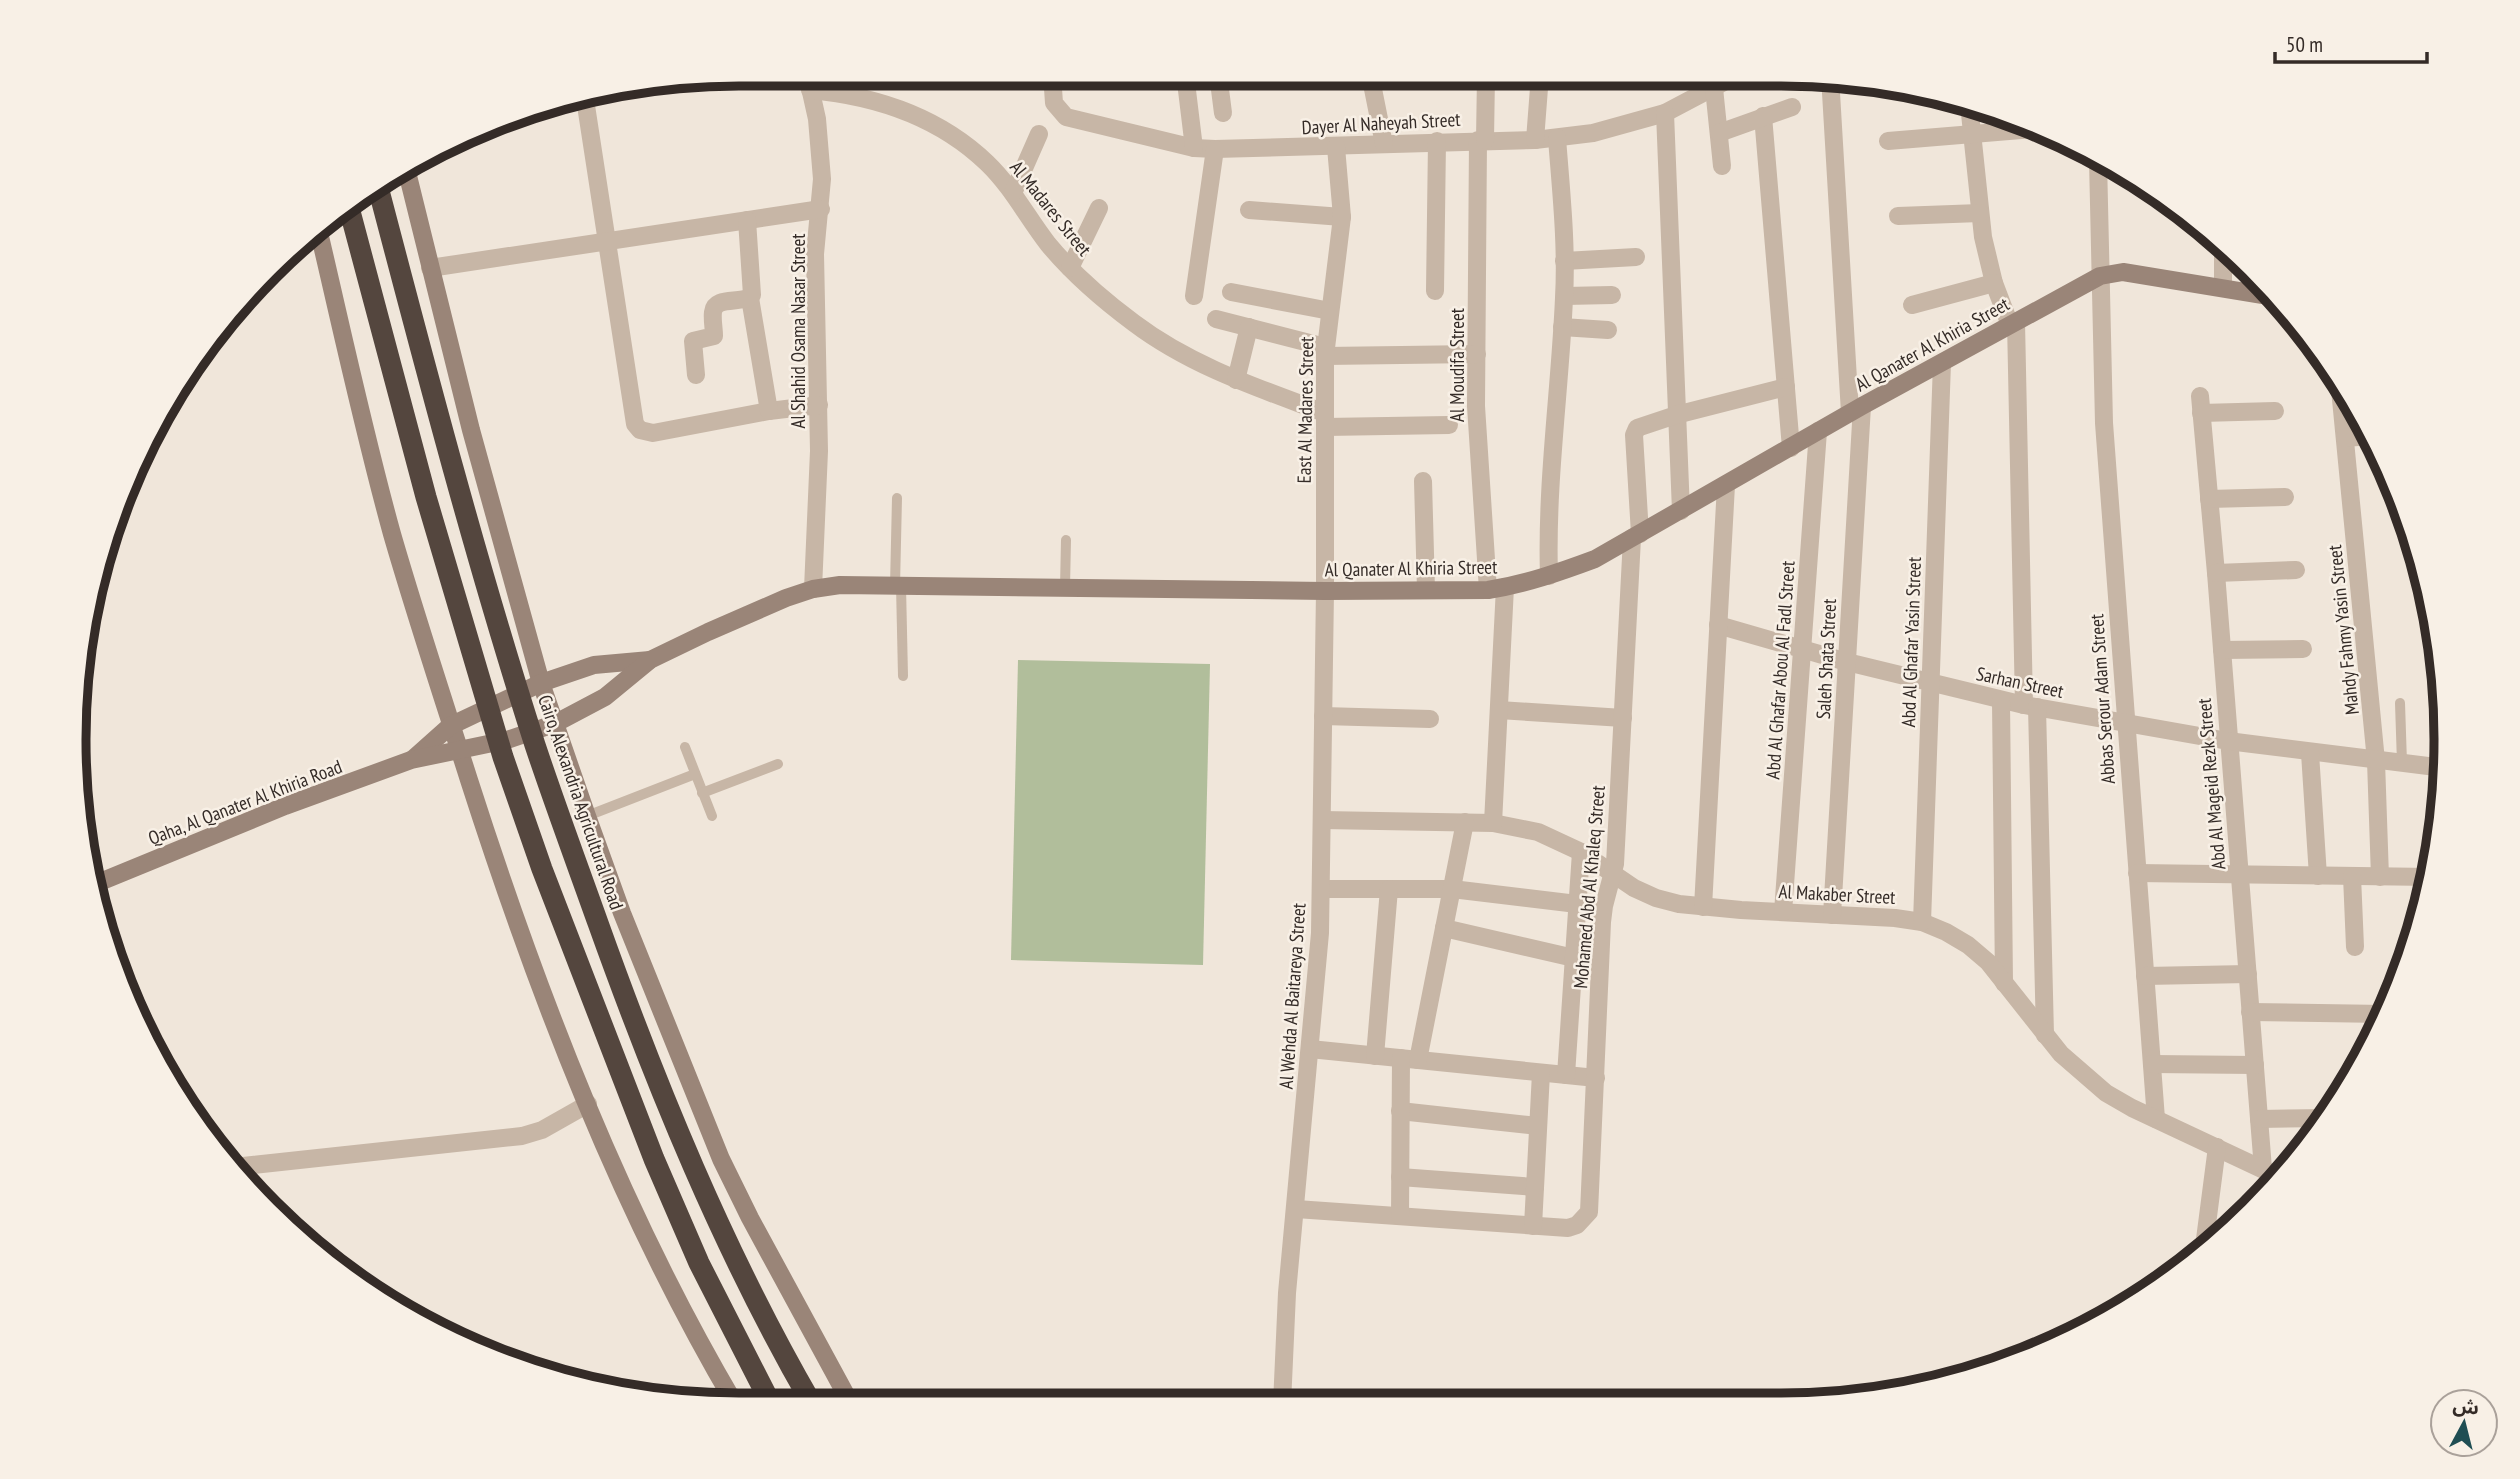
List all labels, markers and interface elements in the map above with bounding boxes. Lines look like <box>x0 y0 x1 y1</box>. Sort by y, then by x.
scale bar <box>2275 21 2427 65</box>
text: 50 m <box>2286 31 2323 58</box>
street label: Dayer Al Naheyah Street <box>1301 107 1462 139</box>
street label: Al Madares Street <box>1005 155 1097 261</box>
street label: Al Shahid Osama Nasar Street <box>786 233 810 429</box>
street label: Al Qanater Al Khiria Street <box>1851 291 2014 396</box>
street label: Al Moudifa Street <box>1445 307 1469 422</box>
street label: East Al Madares Street <box>1292 336 1318 484</box>
street label: Mahdy Fahmy Yasin Street <box>2322 543 2364 716</box>
street label: Al Qanater Al Khiria Street <box>1324 554 1498 582</box>
street label: Abd Al Ghafar Yasin Street <box>1896 556 1926 728</box>
street label: Abd Al Ghafar Abou Al Fadl Street <box>1760 559 1800 780</box>
street label: Saleh Shata Street <box>1811 597 1841 720</box>
street label: Abbas Serour Adam Street <box>2084 612 2120 785</box>
street label: Sarhan Street <box>1974 661 2067 703</box>
street label: Cairo, Alexandria Agricultural Road <box>533 691 629 913</box>
street label: Abd Al Mageid Rezk Street <box>2191 697 2230 871</box>
street label: Qaha, Al Qanater Al Khiria Road <box>145 754 345 850</box>
street label: Mohamed Abd Al Khaleq Street <box>1568 784 1610 989</box>
street label: Al Makaber Street <box>1778 879 1897 909</box>
street label: Al Wehda Al Baitareya Street <box>1274 901 1311 1090</box>
north arrow <box>2429 1388 2499 1458</box>
text: ش <box>2452 1393 2480 1420</box>

